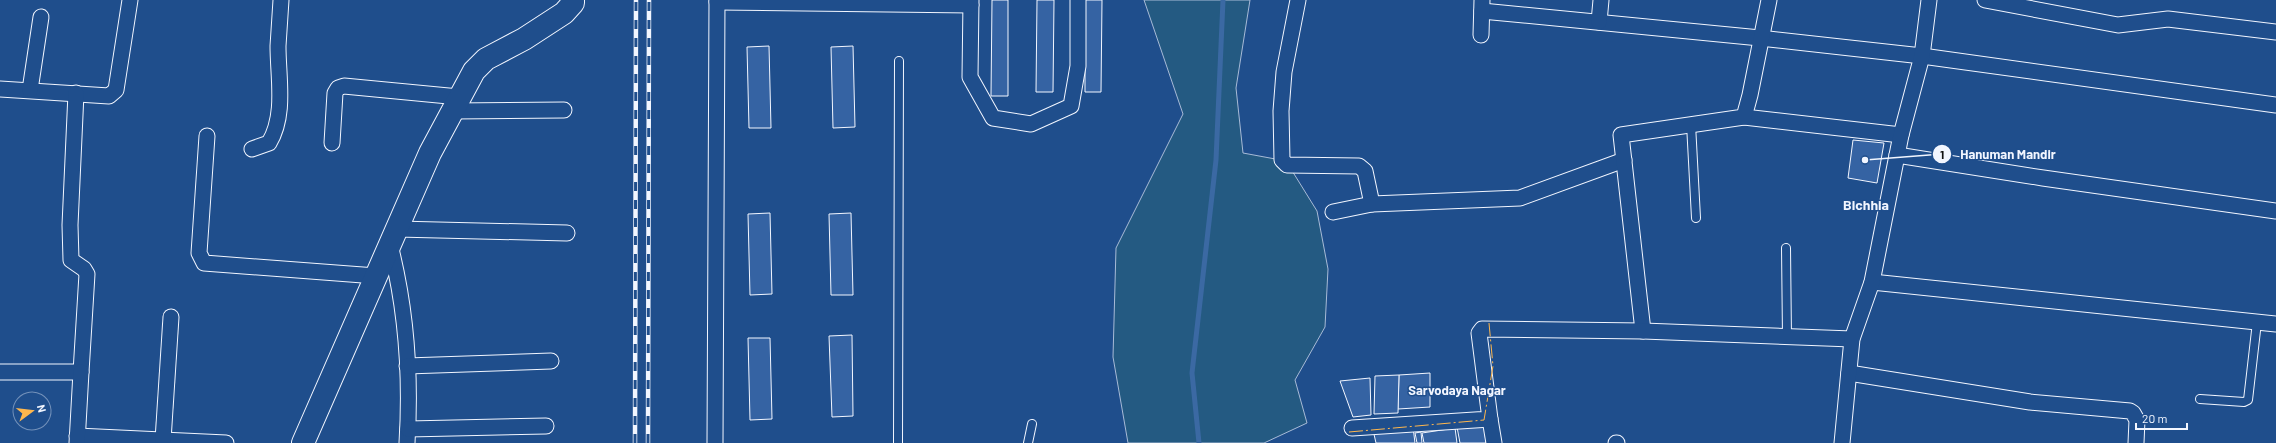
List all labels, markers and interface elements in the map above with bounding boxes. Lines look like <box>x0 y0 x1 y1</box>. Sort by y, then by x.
callout: Hanuman Mandir <box>1932 142 2064 167</box>
text: Hanuman Mandir <box>1960 146 2056 162</box>
text: 1 <box>1940 147 1944 161</box>
district label: Bichhia <box>1843 196 1889 213</box>
district label: Sarvodaya Nagar <box>1408 382 1506 398</box>
north arrow <box>12 391 52 431</box>
text: N <box>35 403 49 414</box>
scale bar <box>2136 405 2187 431</box>
text: 20 m <box>2142 411 2168 425</box>

